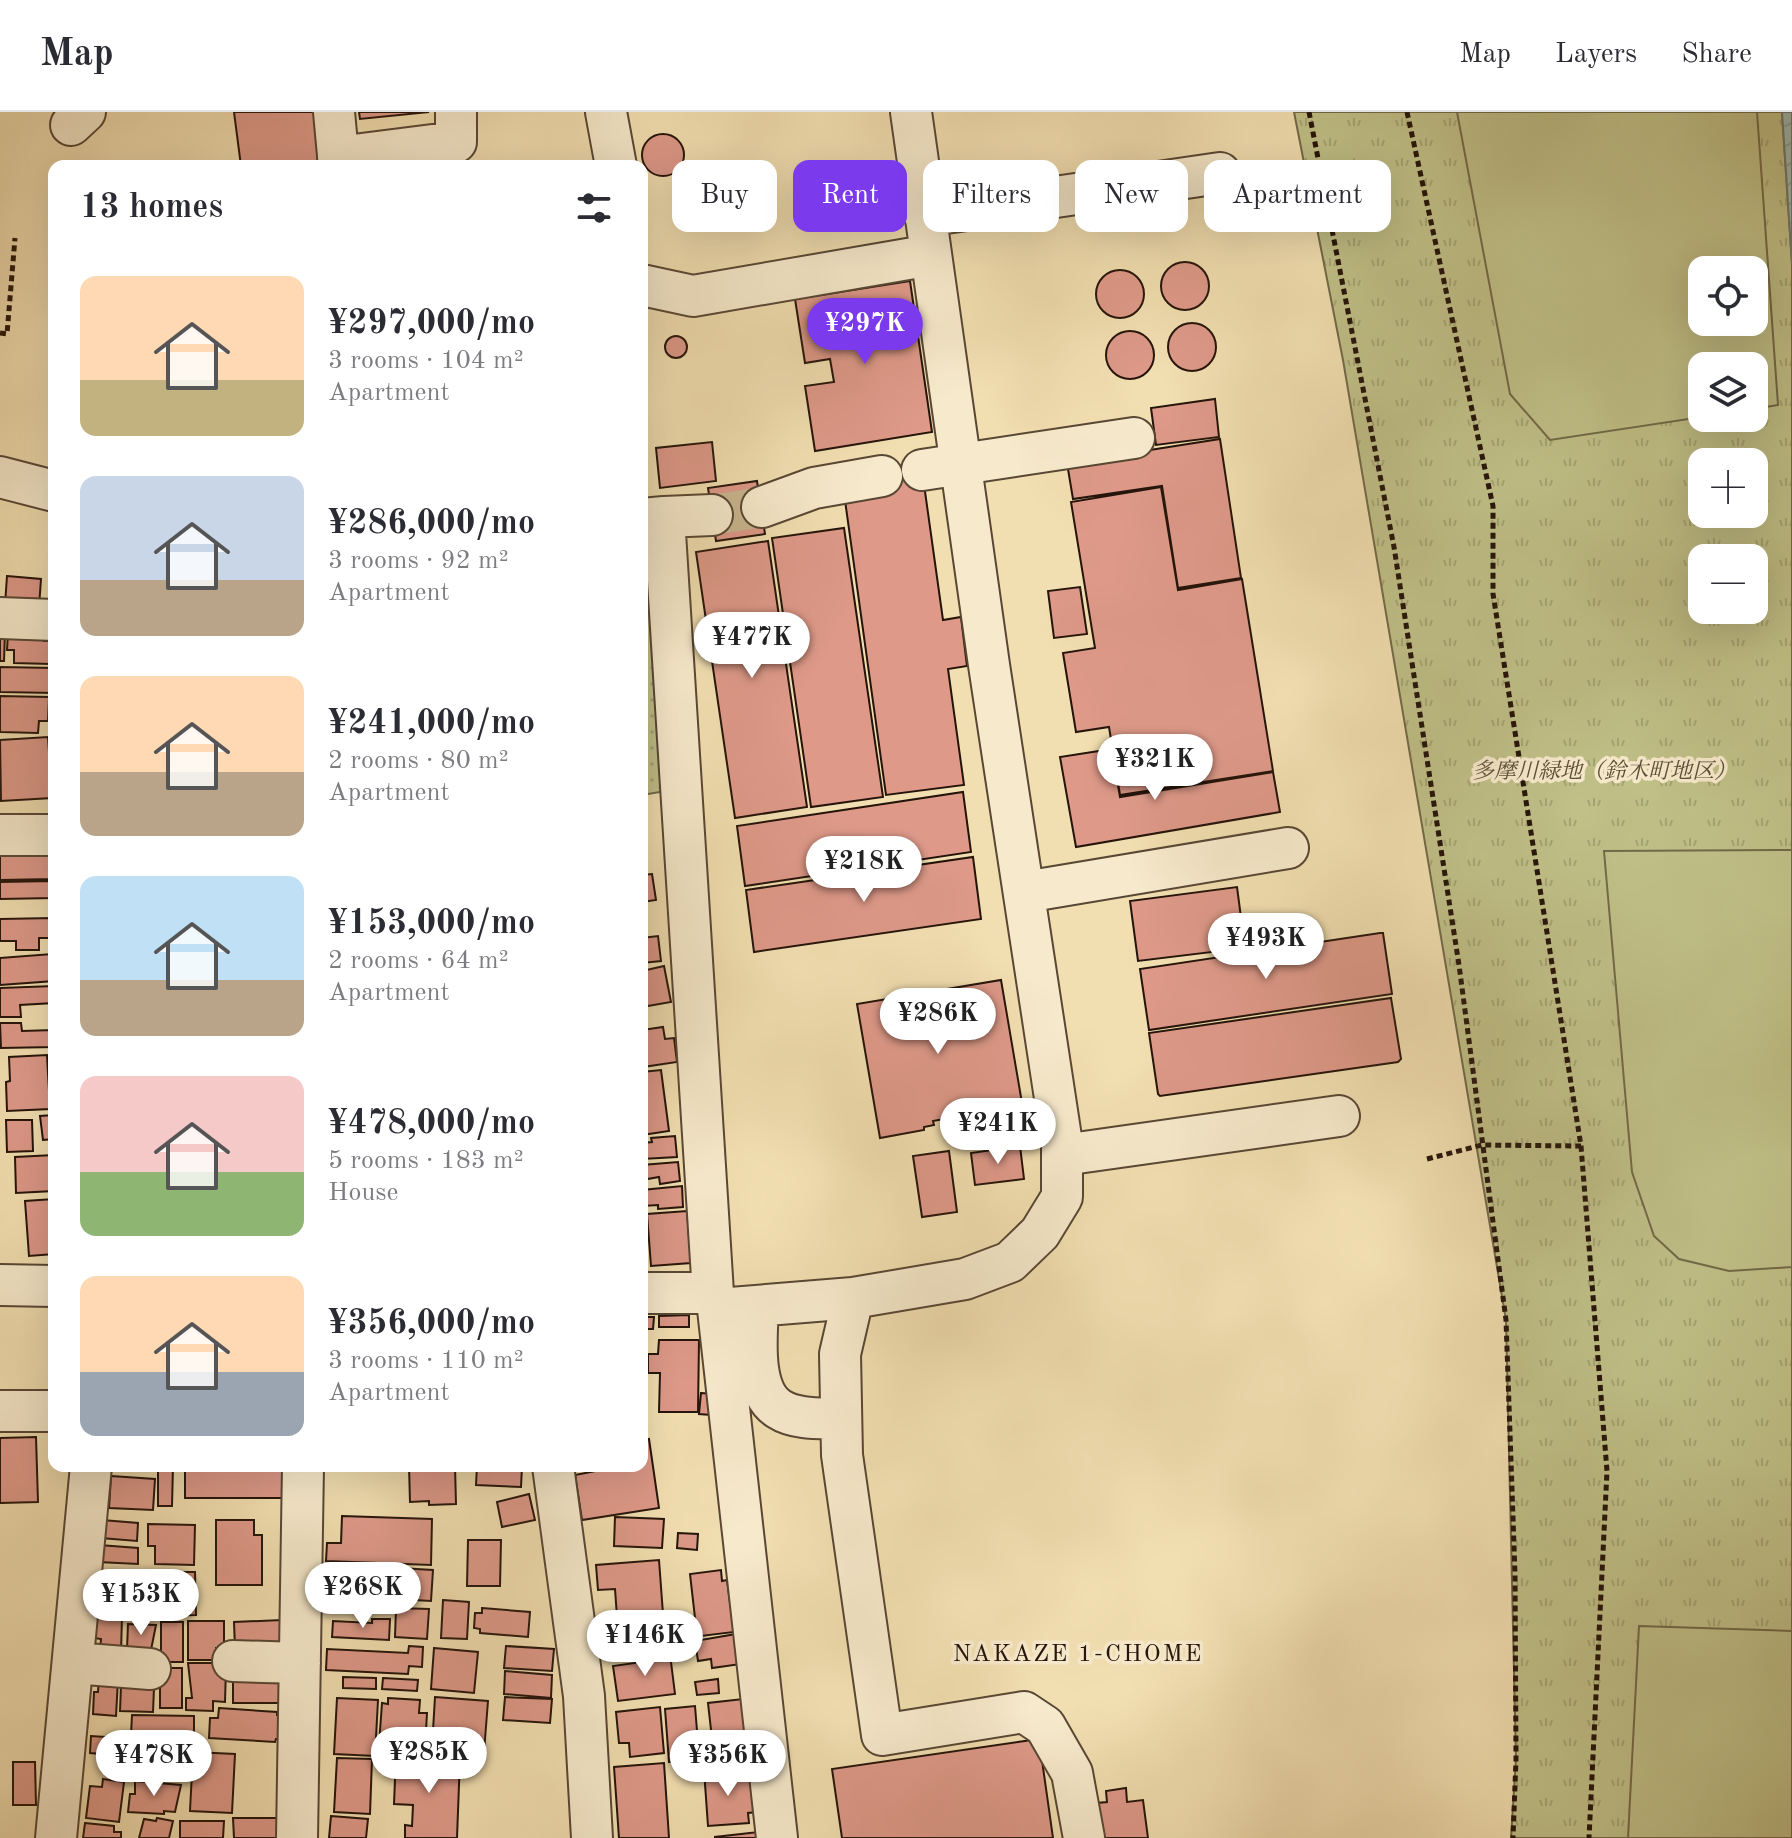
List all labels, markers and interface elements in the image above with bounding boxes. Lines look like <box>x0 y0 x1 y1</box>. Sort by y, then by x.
text: Map <box>40 36 114 74</box>
text: Map <box>1459 41 1511 69</box>
text: Layers <box>1555 41 1637 69</box>
text: Share <box>1681 41 1752 69</box>
chip: Buy <box>672 160 777 232</box>
chip: Rent <box>793 160 907 232</box>
chip: Filters <box>923 160 1059 232</box>
chip: New <box>1075 160 1188 232</box>
chip: Apartment <box>1204 160 1391 232</box>
icon: filters <box>572 186 616 230</box>
text: 13 homes <box>80 191 223 225</box>
map controls <box>1688 256 1768 624</box>
button: locate <box>1688 256 1768 336</box>
pin: ¥297K <box>809 298 921 366</box>
text: ¥297,000/mo <box>328 307 535 341</box>
icon: home <box>144 308 240 404</box>
text: ¥297K <box>825 311 905 337</box>
text: 3 rooms · 104 m² <box>328 348 524 374</box>
button: layers <box>1688 352 1768 432</box>
text: Apartment <box>328 380 450 406</box>
button: + <box>1688 448 1768 528</box>
text: ¥286,000/mo <box>328 507 535 541</box>
icon: home <box>144 508 240 604</box>
button: − <box>1688 544 1768 624</box>
text: 3 rooms · 92 m² <box>328 548 509 574</box>
text: Apartment <box>328 580 450 606</box>
pin: ¥477K <box>696 612 808 680</box>
text: ¥477K <box>712 625 792 651</box>
text: ¥241,000/mo <box>328 707 535 741</box>
icon: home <box>144 708 240 804</box>
pin: ¥321K <box>1099 734 1211 802</box>
text: ¥321K <box>1115 747 1195 773</box>
text: 2 rooms · 80 m² <box>328 748 509 774</box>
park label: 多摩川緑地（鈴木町地区） <box>1472 759 1736 783</box>
text: Apartment <box>328 780 450 806</box>
pin: ¥218K <box>808 836 920 904</box>
text: ¥218K <box>824 849 904 875</box>
text: ¥153,000/mo <box>328 907 535 941</box>
icon: home <box>144 908 240 1004</box>
pin: ¥493K <box>1210 913 1322 981</box>
text: ¥493K <box>1226 926 1306 952</box>
text: 2 rooms · 64 m² <box>328 948 509 974</box>
text: Apartment <box>328 980 450 1006</box>
pin: ¥286K <box>882 988 994 1056</box>
text: ¥286K <box>898 1001 978 1027</box>
pin: ¥241K <box>942 1098 1054 1166</box>
text: ¥478,000/mo <box>328 1107 535 1141</box>
icon: home <box>144 1108 240 1204</box>
text: ¥241K <box>958 1111 1038 1137</box>
text: 5 rooms · 183 m² <box>328 1148 524 1174</box>
text: House <box>328 1180 399 1206</box>
text: ¥356,000/mo <box>328 1307 535 1341</box>
icon: home <box>144 1308 240 1404</box>
text: 3 rooms · 110 m² <box>328 1348 524 1374</box>
text: Apartment <box>328 1380 450 1406</box>
pin: ¥268K <box>307 1562 419 1630</box>
pin: ¥153K <box>85 1569 197 1637</box>
text: ¥268K <box>323 1575 403 1601</box>
text: ¥153K <box>101 1582 181 1608</box>
pin: ¥146K <box>589 1610 701 1678</box>
text: ¥146K <box>605 1623 685 1649</box>
district label: NAKAZE 1-CHOME <box>953 1643 1203 1667</box>
pin: ¥285K <box>373 1727 485 1795</box>
pin: ¥478K <box>98 1730 210 1798</box>
pin: ¥356K <box>672 1730 784 1798</box>
text: ¥285K <box>389 1740 469 1766</box>
text: ¥478K <box>114 1743 194 1769</box>
text: ¥356K <box>688 1743 768 1769</box>

